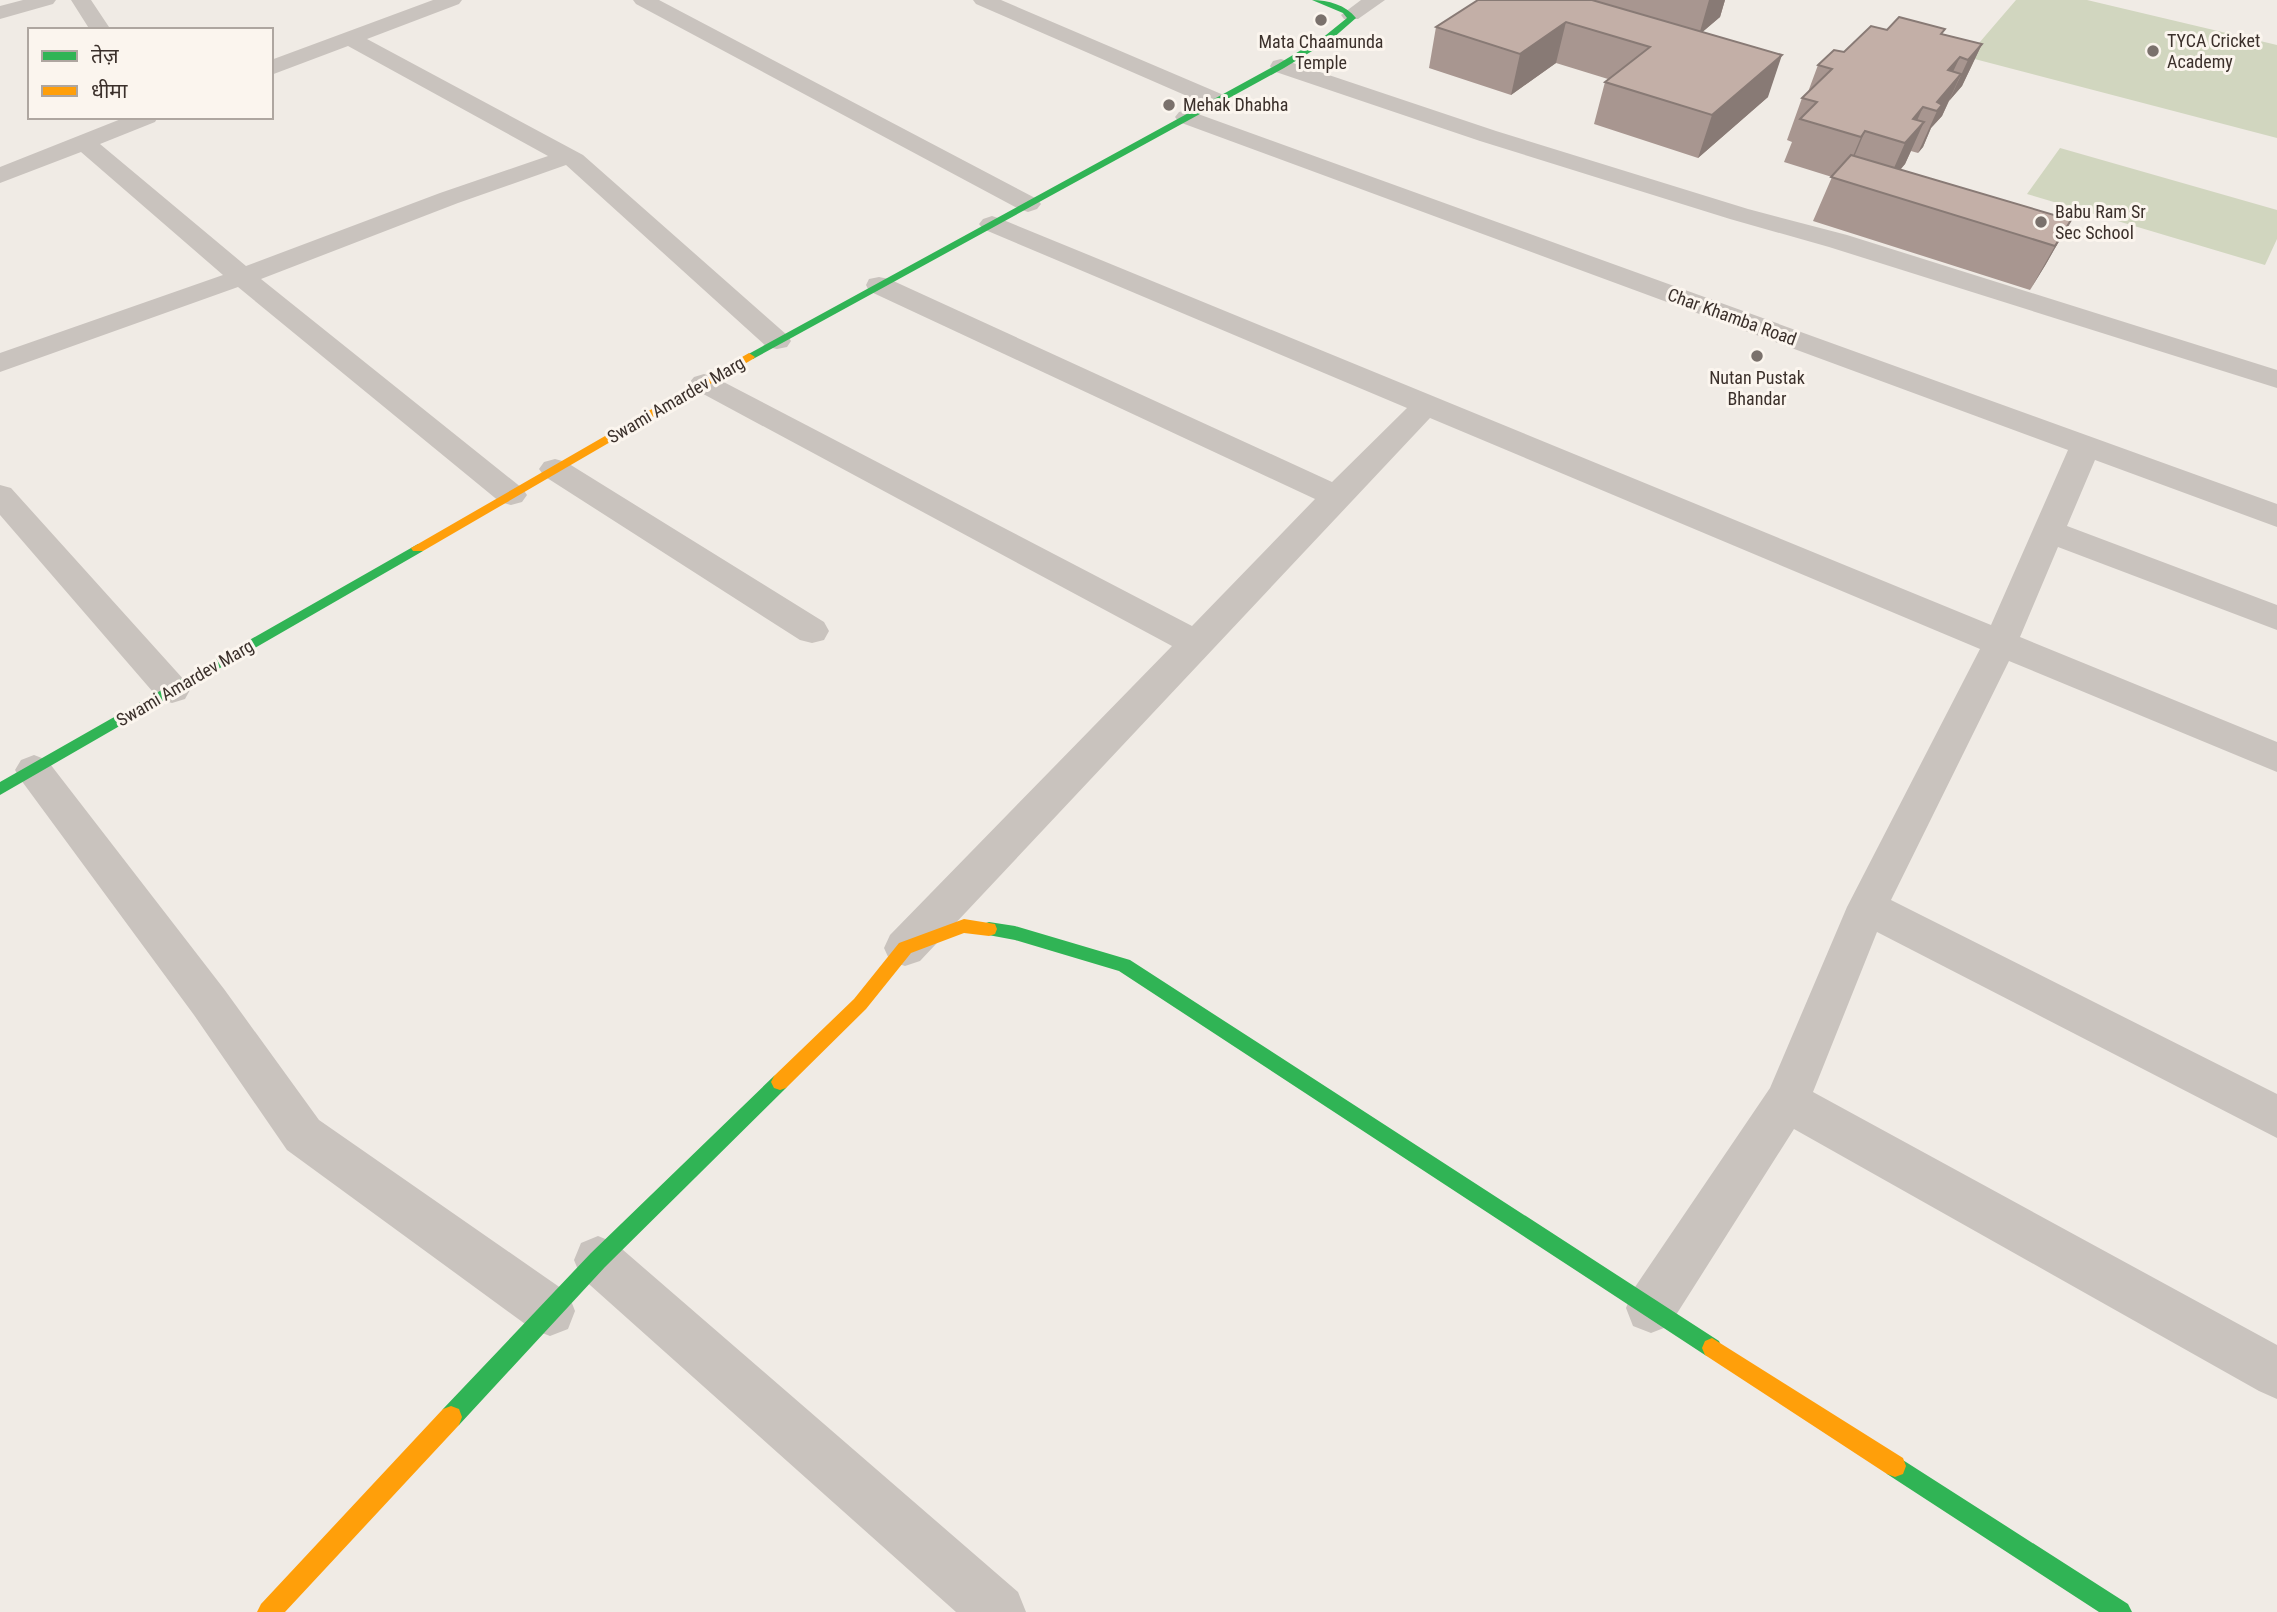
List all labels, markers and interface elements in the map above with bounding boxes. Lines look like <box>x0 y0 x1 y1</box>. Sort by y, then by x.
marker: Mata Chaamunda Temple <box>1313 12 1329 28</box>
legend <box>28 28 273 119</box>
place label: TYCA Cricket Academy <box>2167 30 2260 72</box>
place label: Mata Chaamunda Temple <box>1259 31 1383 73</box>
marker: TYCA Cricket Academy <box>2145 43 2161 59</box>
text: तेज़ <box>91 44 119 68</box>
text: धीमा <box>91 79 128 103</box>
place label: Mehak Dhabha <box>1183 94 1288 115</box>
marker: Mehak Dhabha <box>1161 97 1177 113</box>
place label: Babu Ram Sr Sec School <box>2055 201 2146 243</box>
marker: Babu Ram Sr Sec School <box>2033 214 2049 230</box>
street label: Char Khamba Road <box>1665 283 1799 350</box>
marker: Nutan Pustak Bhandar <box>1749 348 1765 364</box>
street label: Swami Amardev Marg <box>603 352 748 447</box>
place label: Nutan Pustak Bhandar <box>1709 367 1805 409</box>
street label: Swami Amardev Marg <box>112 635 257 730</box>

